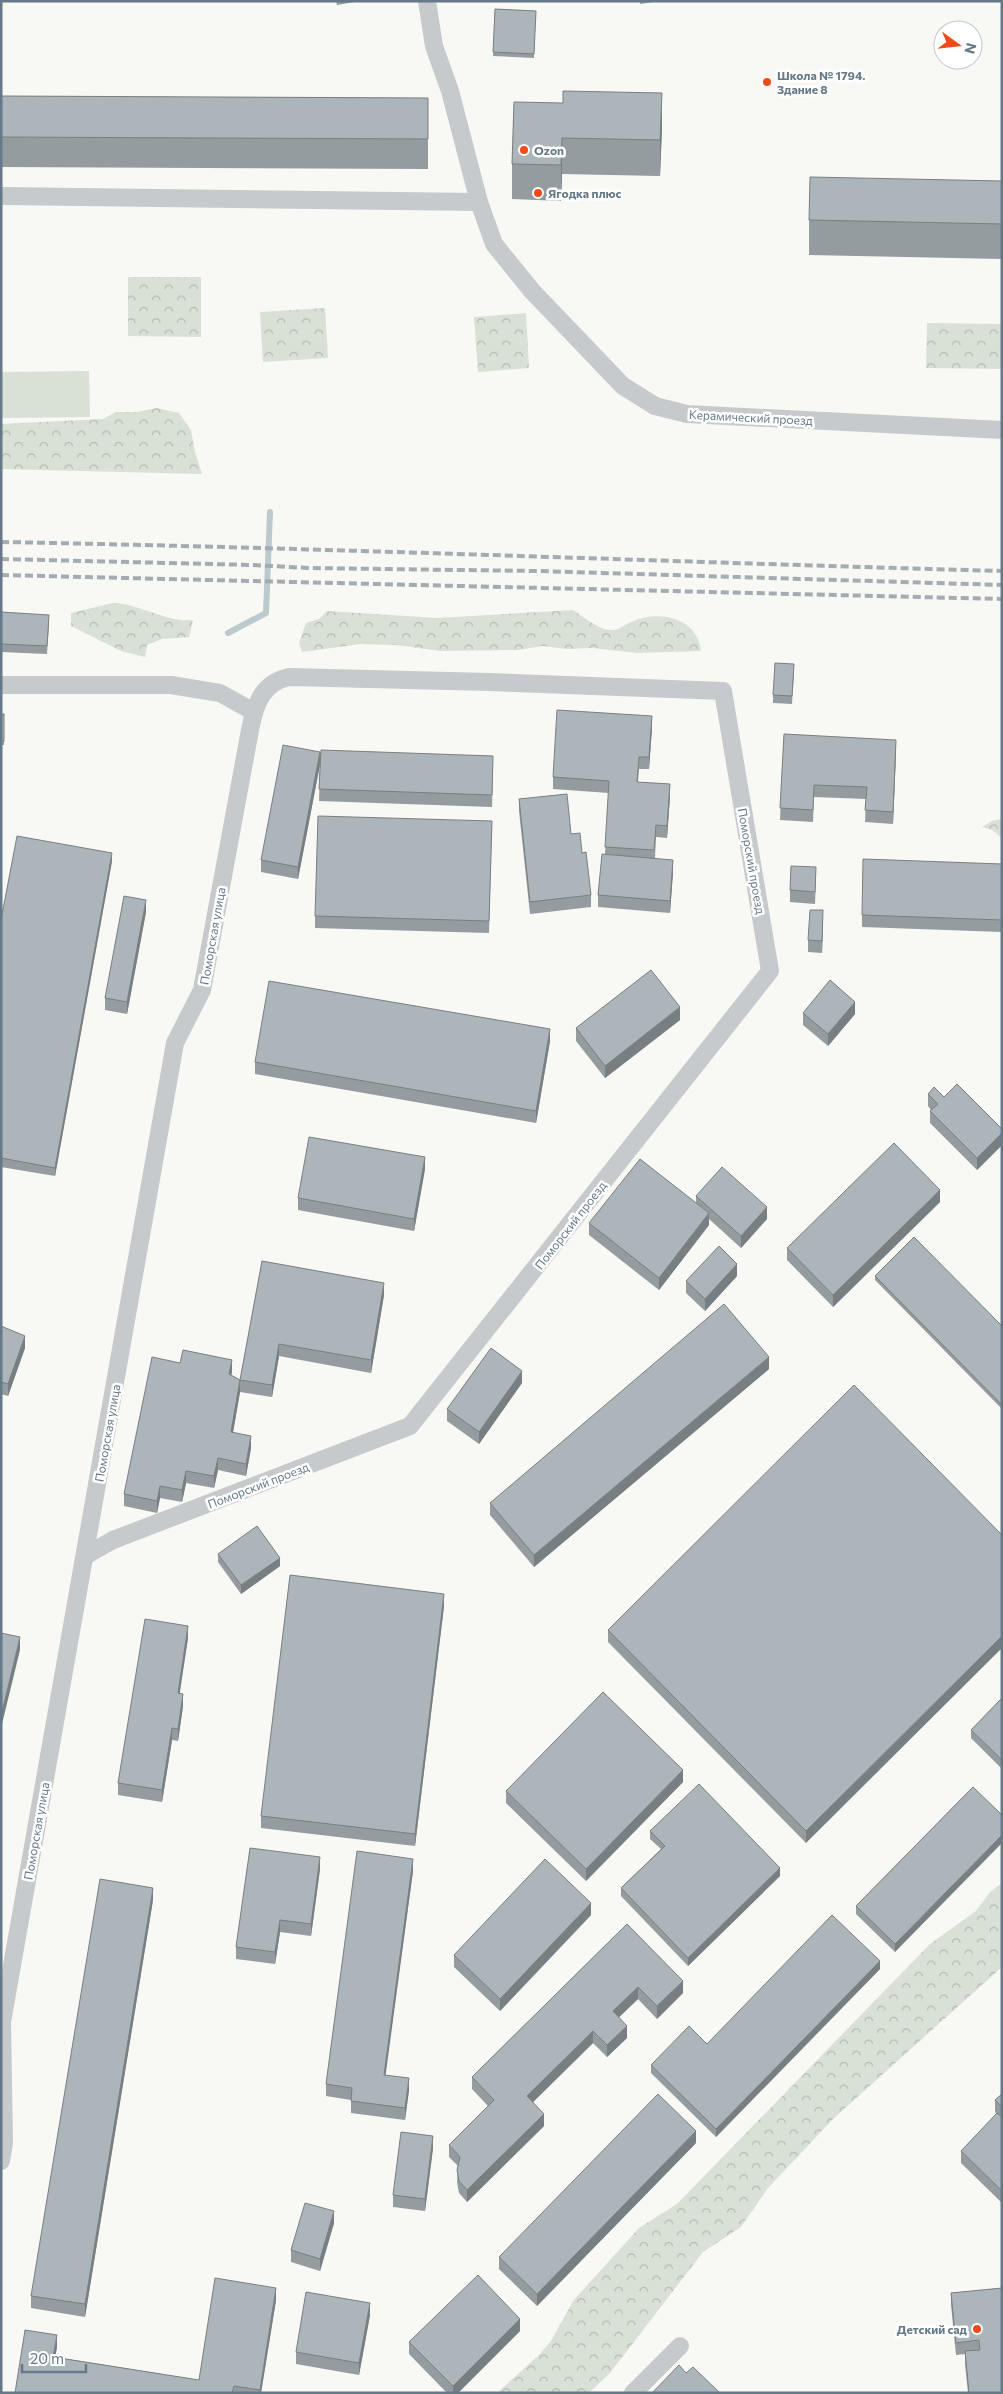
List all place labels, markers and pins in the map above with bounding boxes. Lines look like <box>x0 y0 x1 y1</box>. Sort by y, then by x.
place label: Школа № 1794. Здание 8 <box>777 68 865 96</box>
marker: Школа № 1794. Здание 8 <box>761 76 773 88</box>
place label: Ozon <box>534 143 564 157</box>
marker: Ozon <box>518 144 530 156</box>
place label: Ягодка плюс <box>548 186 622 200</box>
marker: Ягодка плюс <box>532 187 544 199</box>
place label: Детский сад <box>897 2322 968 2336</box>
marker: Детский сад <box>971 2323 983 2335</box>

